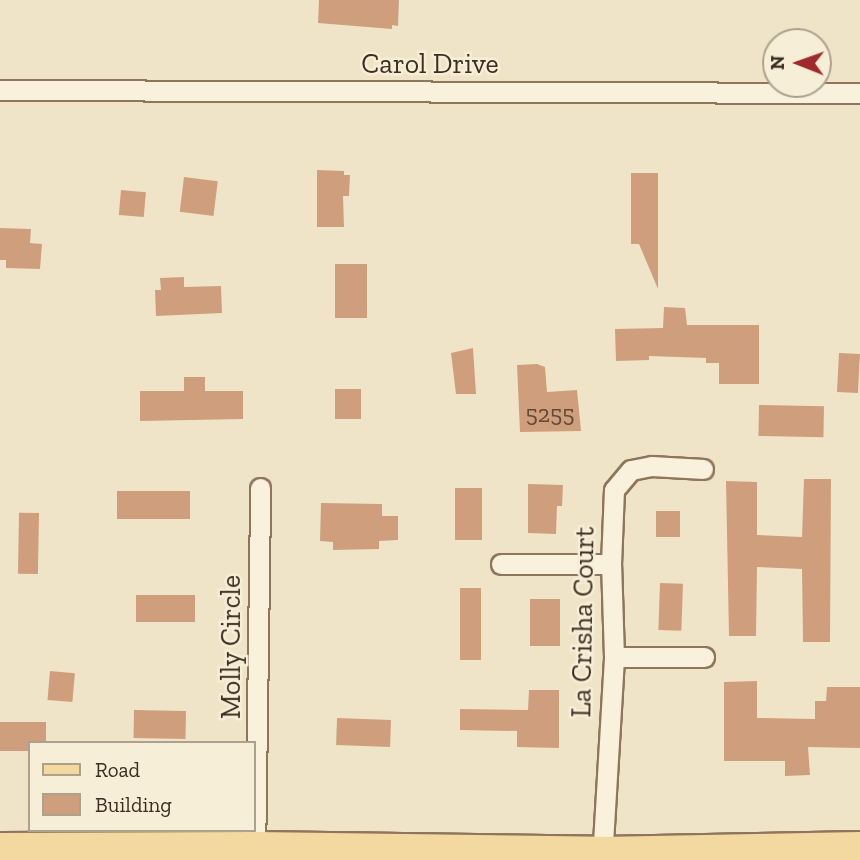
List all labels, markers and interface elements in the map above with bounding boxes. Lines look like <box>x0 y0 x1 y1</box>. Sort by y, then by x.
north arrow <box>762 28 832 98</box>
street label: Carol Drive <box>361 47 499 81</box>
text: N <box>766 55 789 70</box>
house number: 5255 <box>525 400 575 428</box>
street label: La Crisha Court <box>565 526 601 718</box>
street label: Molly Circle <box>214 575 248 719</box>
legend <box>28 741 256 832</box>
text: Road <box>95 757 140 782</box>
text: Building <box>95 792 172 817</box>

